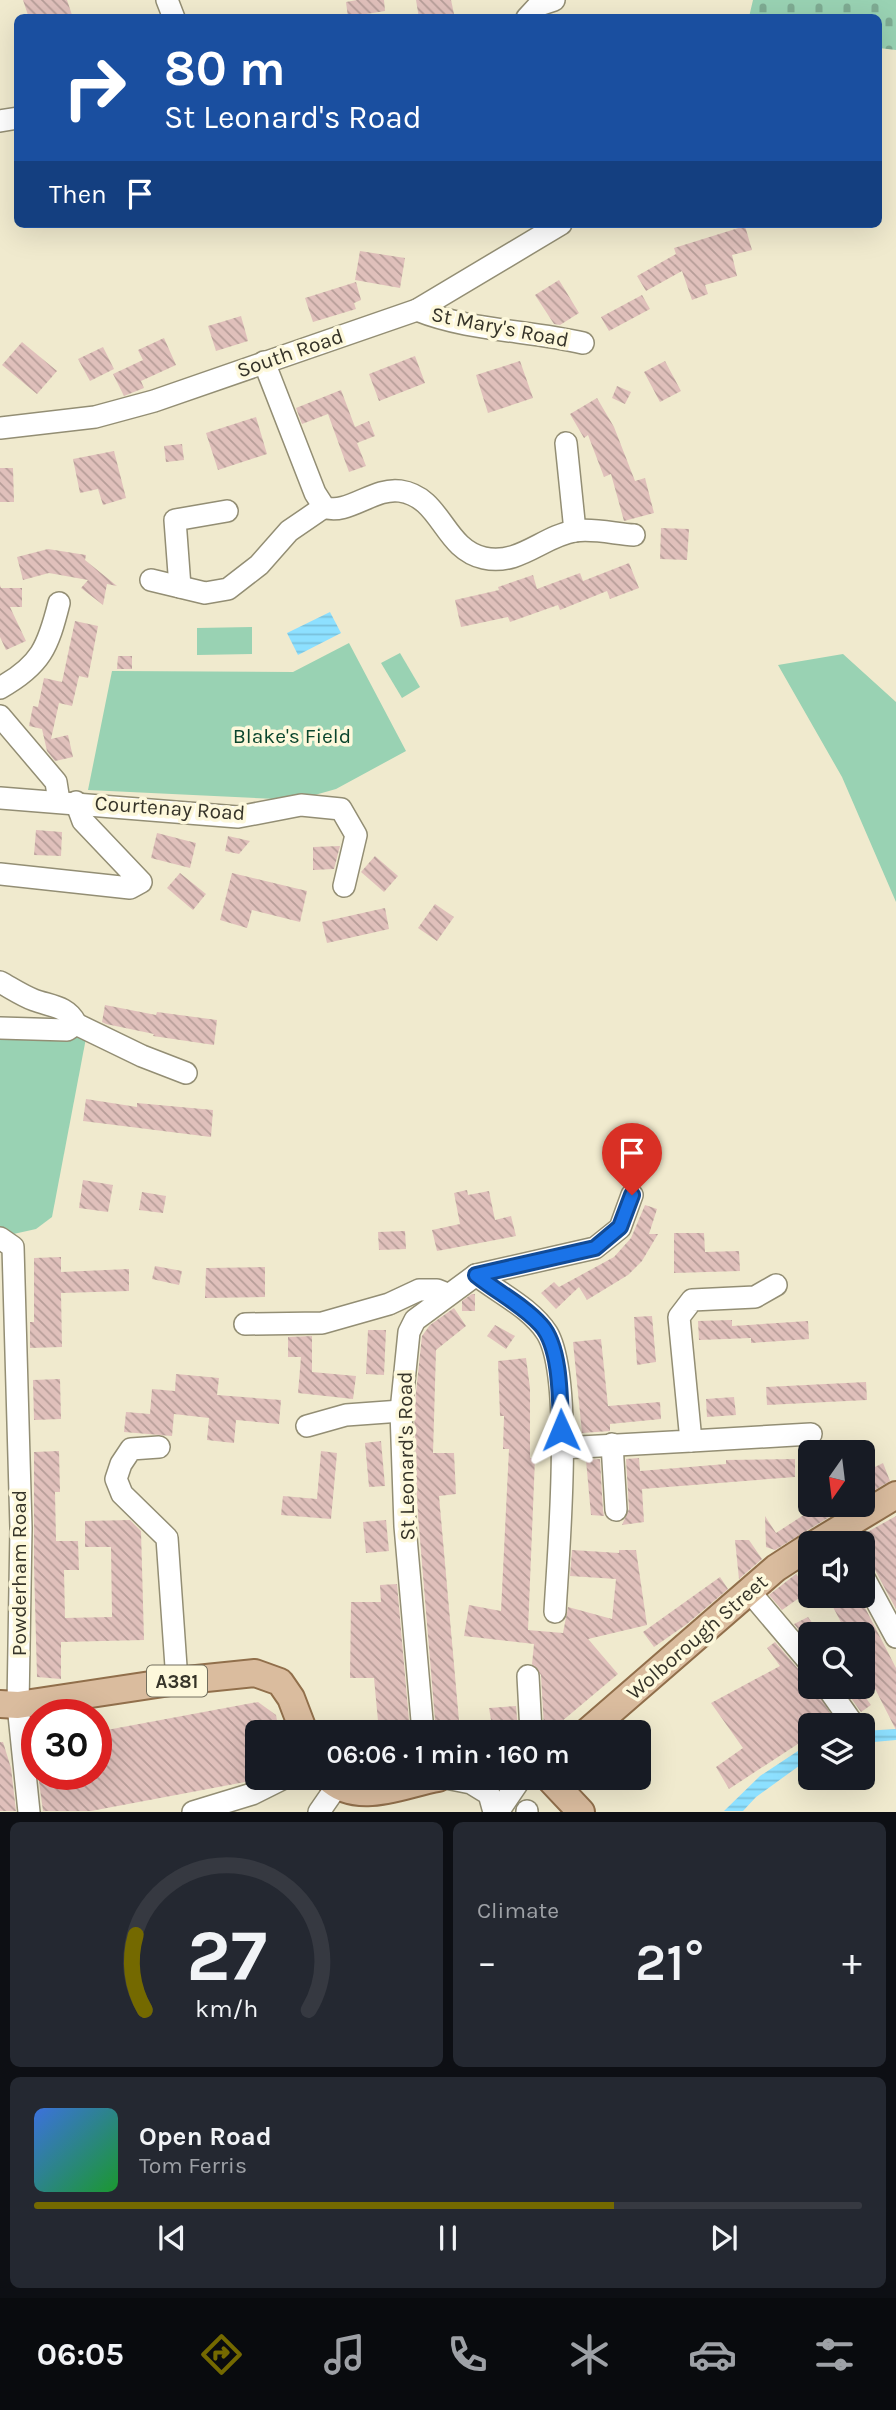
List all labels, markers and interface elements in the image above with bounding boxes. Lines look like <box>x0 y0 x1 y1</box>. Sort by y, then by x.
text: 80 m <box>164 40 286 97</box>
icon: right <box>49 42 140 133</box>
text: St Leonard's Road <box>164 99 422 136</box>
icon: arrive <box>121 175 159 213</box>
text: Then <box>49 179 107 210</box>
street label: St Mary's Road <box>429 302 571 352</box>
street label: South Road <box>234 324 346 382</box>
park label: Blake's Field <box>233 724 351 748</box>
street label: Courtenay Road <box>94 791 246 825</box>
pin <box>602 1123 662 1195</box>
icon: arrive <box>613 1134 651 1172</box>
street label: St Leonard's Road <box>393 1371 419 1541</box>
position arrow <box>524 1393 598 1467</box>
north arrow <box>798 1440 875 1517</box>
map controls <box>798 1440 875 1790</box>
street label: Powderham Road <box>7 1490 31 1656</box>
button: sound <box>798 1531 875 1608</box>
street label: Wolborough Street <box>622 1569 772 1705</box>
button: search <box>798 1622 875 1699</box>
road number: A381 <box>147 1666 207 1696</box>
speed limit sign: 30 <box>21 1699 112 1790</box>
button: layers <box>798 1713 875 1790</box>
text: 06:06 · 1 min · 160 m <box>326 1739 570 1770</box>
text: Climate <box>477 1897 559 1924</box>
text: 27 <box>186 1914 267 1999</box>
text: 21° <box>635 1932 704 1993</box>
text: − <box>477 1940 497 1985</box>
text: + <box>842 1940 862 1985</box>
text: km/h <box>195 1994 258 2023</box>
text: Open Road <box>139 2121 272 2152</box>
text: Tom Ferris <box>139 2152 247 2179</box>
icon: previous <box>153 2219 191 2257</box>
icon: pause <box>429 2219 467 2257</box>
icon: next <box>705 2219 743 2257</box>
icon: directions <box>197 2330 246 2379</box>
icon: music <box>320 2330 369 2379</box>
icon: phone <box>443 2330 492 2379</box>
icon: climate <box>565 2330 614 2379</box>
icon: car <box>688 2330 737 2379</box>
icon: filters <box>810 2330 859 2379</box>
text: 06:05 <box>37 2336 124 2373</box>

